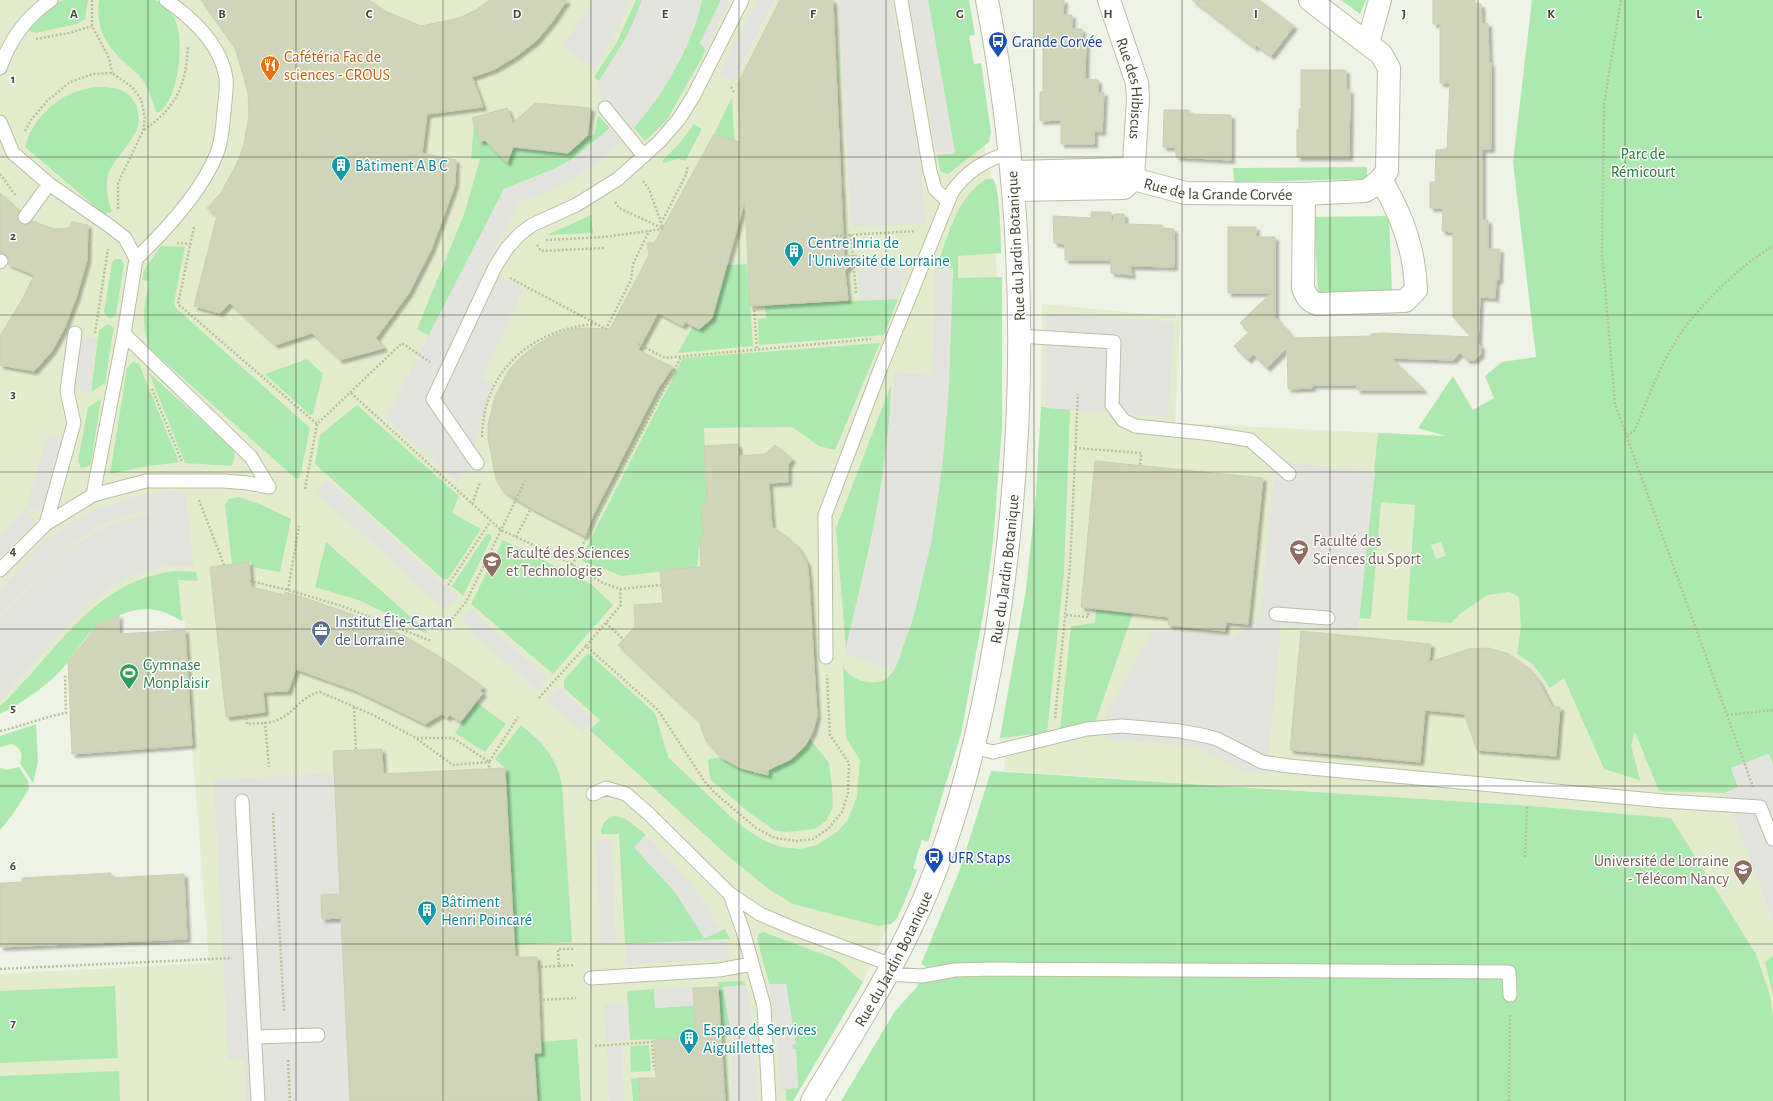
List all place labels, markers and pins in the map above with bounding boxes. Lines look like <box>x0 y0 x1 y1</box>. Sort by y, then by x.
bus stop icon: Grande Corvée <box>987 30 1009 58</box>
place label: Grande Corvée <box>1012 34 1102 50</box>
place label: Cafétéria Fac de sciences - CROUS <box>284 49 390 83</box>
restaurant icon: Cafétéria Fac de sciences - CROUS <box>259 54 281 82</box>
building icon: Bâtiment A B C <box>330 154 352 182</box>
place label: Bâtiment A B C <box>355 158 448 174</box>
place label: Centre Inria de l'Université de Lorraine <box>808 235 950 269</box>
building icon: Centre Inria de l'Université de Lorraine <box>783 240 805 268</box>
place label: Faculté des Sciences du Sport <box>1313 533 1421 567</box>
school or university icon: Faculté des Sciences du Sport <box>1288 538 1310 566</box>
place label: Faculté des Sciences et Technologies <box>506 545 630 579</box>
school or university icon: Faculté des Sciences et Technologies <box>481 550 503 578</box>
place label: Institut Élie-Cartan de Lorraine <box>335 612 452 648</box>
office icon: Institut Élie-Cartan de Lorraine <box>310 619 332 647</box>
place label: Gymnase Monplaisir <box>143 657 210 691</box>
sports icon: Gymnase Monplaisir <box>118 662 140 690</box>
bus stop icon: UFR Staps <box>923 846 945 874</box>
place label: UFR Staps <box>948 850 1011 866</box>
place label: Université de Lorraine - Télécom Nancy <box>1594 853 1729 888</box>
school or university icon: Université de Lorraine - Télécom Nancy <box>1732 858 1754 886</box>
place label: Bâtiment Henri Poincaré <box>441 894 532 928</box>
building icon: Bâtiment Henri Poincaré <box>416 899 438 927</box>
place label: Espace de Services Aiguillettes <box>703 1022 817 1056</box>
building icon: Espace de Services Aiguillettes <box>678 1027 700 1055</box>

